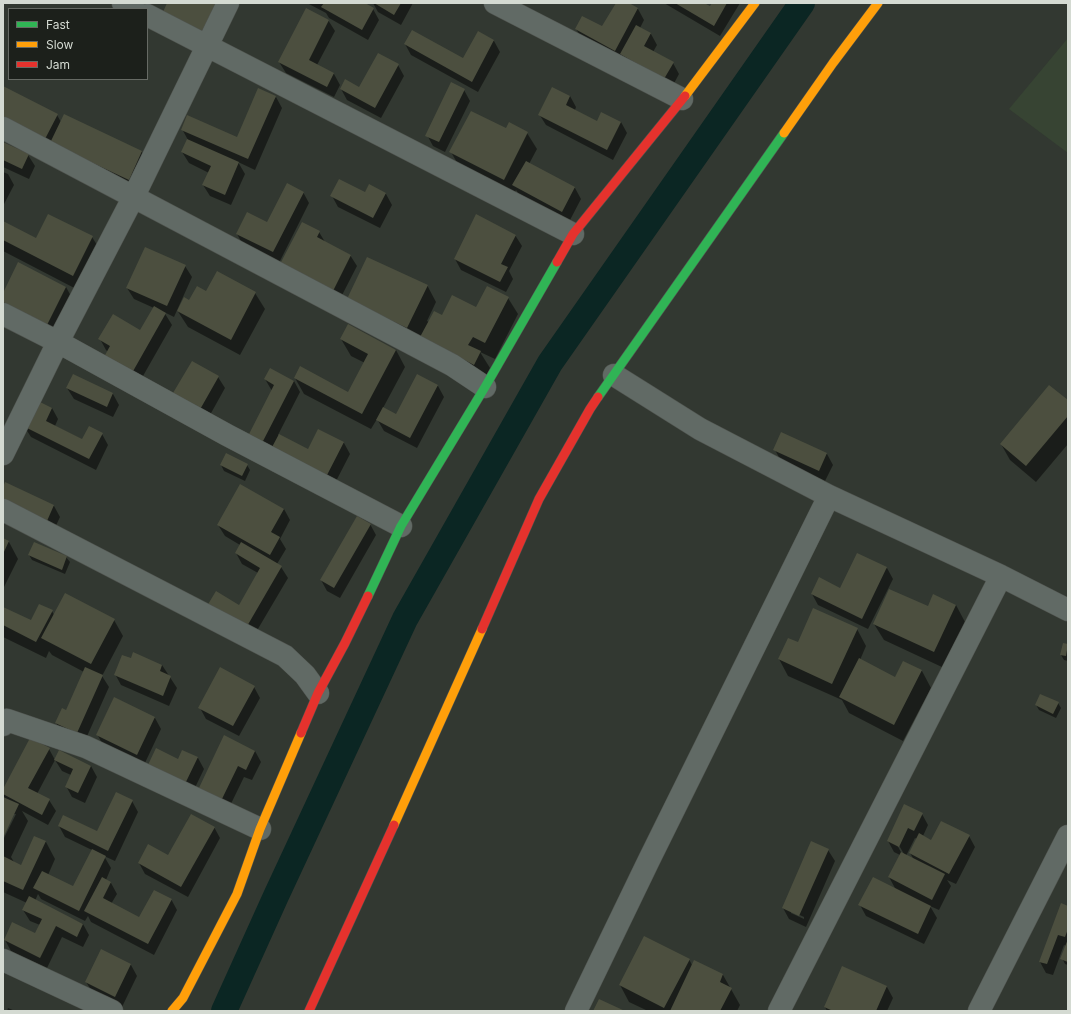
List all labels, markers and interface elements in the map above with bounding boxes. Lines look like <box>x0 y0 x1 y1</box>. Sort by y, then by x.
legend <box>8 8 148 80</box>
text: Fast <box>46 17 70 32</box>
text: Slow <box>46 37 73 52</box>
text: Jam <box>46 57 70 72</box>

